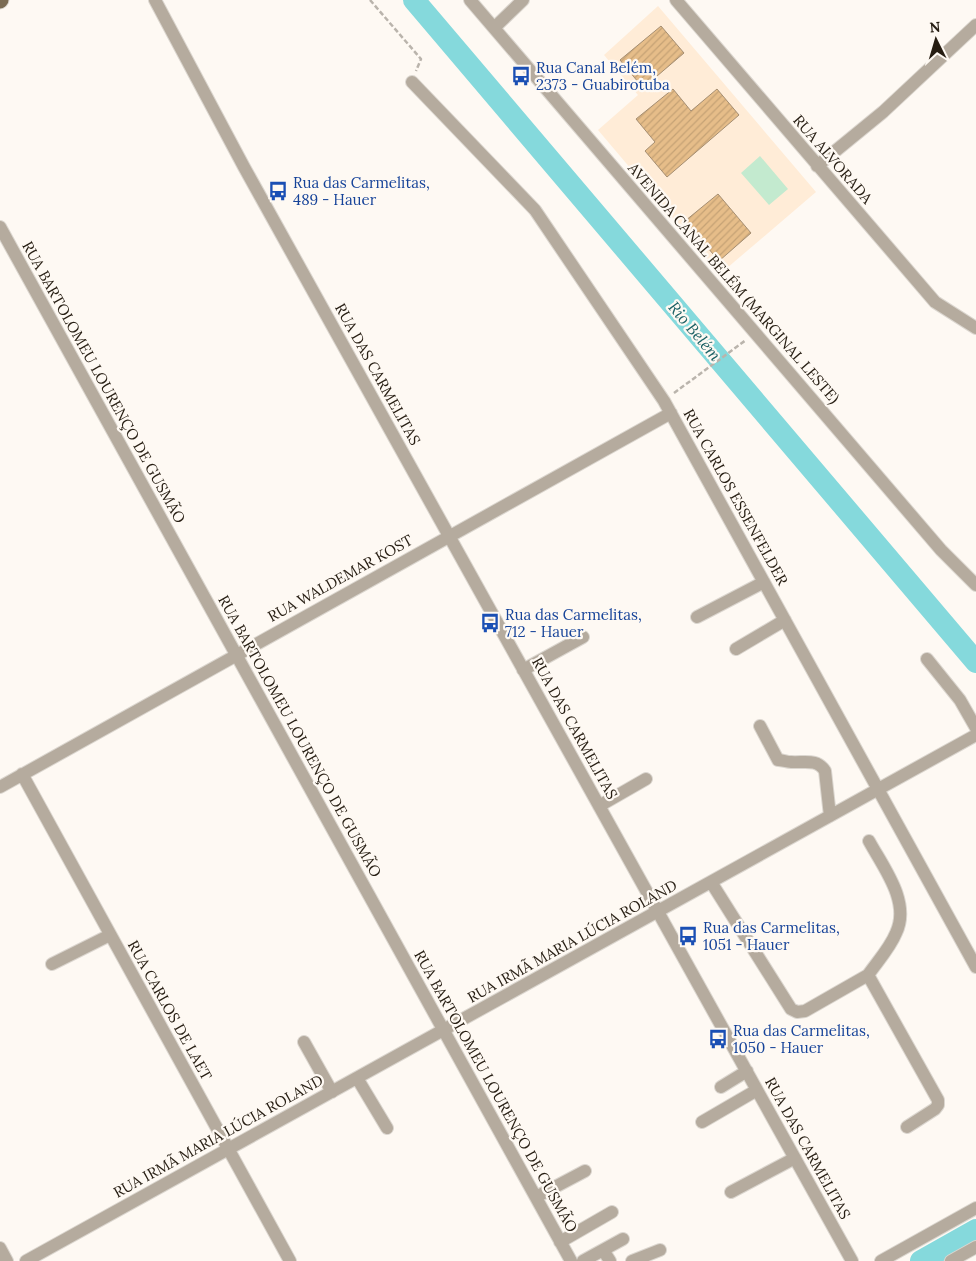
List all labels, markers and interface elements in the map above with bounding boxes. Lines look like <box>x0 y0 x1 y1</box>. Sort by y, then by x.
north arrow <box>911 15 961 65</box>
text: N <box>929 18 941 36</box>
place label: Rua Canal Belém, 2373 - Guabirotuba <box>536 58 670 94</box>
bus stop icon: Rua Canal Belém, 2373 - Guabirotuba <box>510 65 532 87</box>
street label: RUA ALVORADA <box>789 111 877 208</box>
street label: AVENIDA CANAL BELÉM (MARGINAL LESTE) <box>623 158 844 408</box>
place label: Rua das Carmelitas, 489 - Hauer <box>293 173 430 209</box>
bus stop icon: Rua das Carmelitas, 489 - Hauer <box>267 180 289 202</box>
street label: RUA BARTOLOMEU LOURENÇO DE GUSMÃO <box>18 238 190 526</box>
water label: Rio Belém <box>664 297 726 365</box>
street label: RUA DAS CARMELITAS <box>331 300 425 448</box>
street label: RUA CARLOS ESSENFELDER <box>680 406 793 589</box>
street label: RUA WALDEMAR KOST <box>264 530 416 626</box>
street label: RUA BARTOLOMEU LOURENÇO DE GUSMÃO <box>214 592 386 880</box>
place label: Rua das Carmelitas, 712 - Hauer <box>505 605 642 641</box>
bus stop icon: Rua das Carmelitas, 712 - Hauer <box>479 612 501 634</box>
street label: RUA DAS CARMELITAS <box>528 654 622 802</box>
street label: RUA IRMÃ MARIA LÚCIA ROLAND <box>464 875 680 1007</box>
place label: Rua das Carmelitas, 1051 - Hauer <box>703 918 840 954</box>
bus stop icon: Rua das Carmelitas, 1051 - Hauer <box>677 925 699 947</box>
street label: RUA CARLOS DE LAET <box>124 937 217 1084</box>
street label: RUA BARTOLOMEU LOURENÇO DE GUSMÃO <box>410 947 582 1235</box>
place label: Rua das Carmelitas, 1050 - Hauer <box>733 1021 870 1057</box>
bus stop icon: Rua das Carmelitas, 1050 - Hauer <box>707 1028 729 1050</box>
street label: RUA IRMÃ MARIA LÚCIA ROLAND <box>110 1070 326 1202</box>
street label: RUA DAS CARMELITAS <box>761 1074 855 1222</box>

